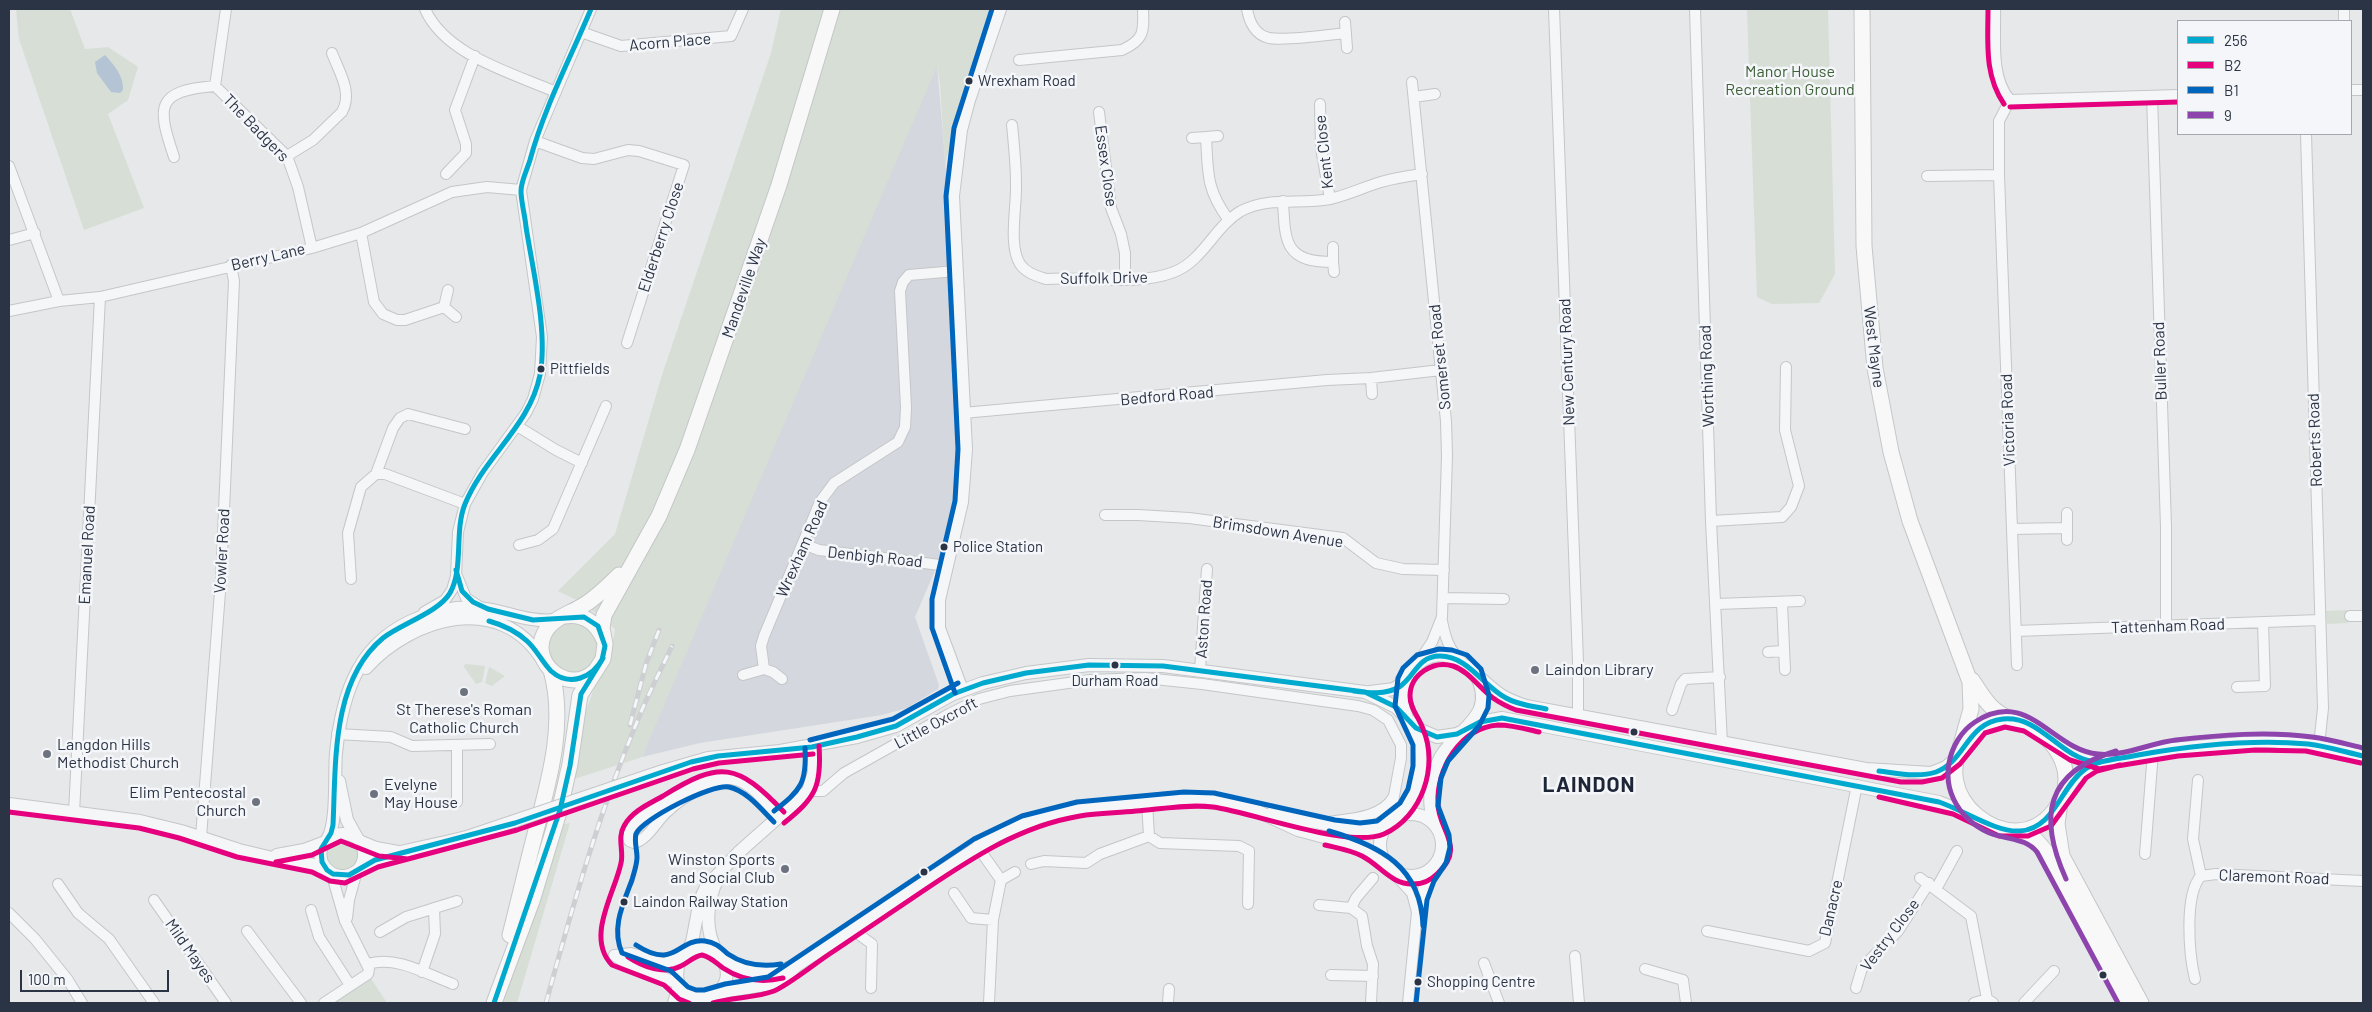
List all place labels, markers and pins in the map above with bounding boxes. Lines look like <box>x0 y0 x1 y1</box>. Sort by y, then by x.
place label: Wrexham Road <box>978 72 1076 90</box>
marker: Wrexham Road <box>964 76 974 86</box>
place label: Pittfields <box>550 360 610 378</box>
marker: Pittfields <box>536 364 546 374</box>
place label: Police Station <box>953 538 1043 556</box>
marker: Police Station <box>939 542 949 552</box>
marker: Durham Road <box>1110 660 1120 670</box>
place label: Laindon Library <box>1545 660 1654 680</box>
marker: Laindon Library <box>1529 664 1541 676</box>
place label: Durham Road <box>1072 672 1158 690</box>
marker: St Therese's Roman Catholic Church <box>458 686 470 698</box>
place label: St Therese's Roman Catholic Church <box>396 700 532 738</box>
unlabelled marker <box>1629 727 1639 737</box>
place label: Langdon Hills Methodist Church <box>57 735 179 773</box>
marker: Langdon Hills Methodist Church <box>41 748 53 760</box>
place label: Evelyne May House <box>384 775 458 813</box>
place label: Elim Pentecostal Church <box>129 783 246 821</box>
marker: Evelyne May House <box>368 788 380 800</box>
marker: Elim Pentecostal Church <box>250 796 262 808</box>
place label: Winston Sports and Social Club <box>668 850 775 888</box>
marker: Winston Sports and Social Club <box>779 863 791 875</box>
unlabelled marker <box>919 867 929 877</box>
place label: Laindon Railway Station <box>633 893 788 911</box>
marker: Laindon Railway Station <box>619 897 629 907</box>
unlabelled marker <box>2098 970 2108 980</box>
place label: Shopping Centre <box>1427 973 1535 991</box>
marker: Shopping Centre <box>1413 977 1423 987</box>

